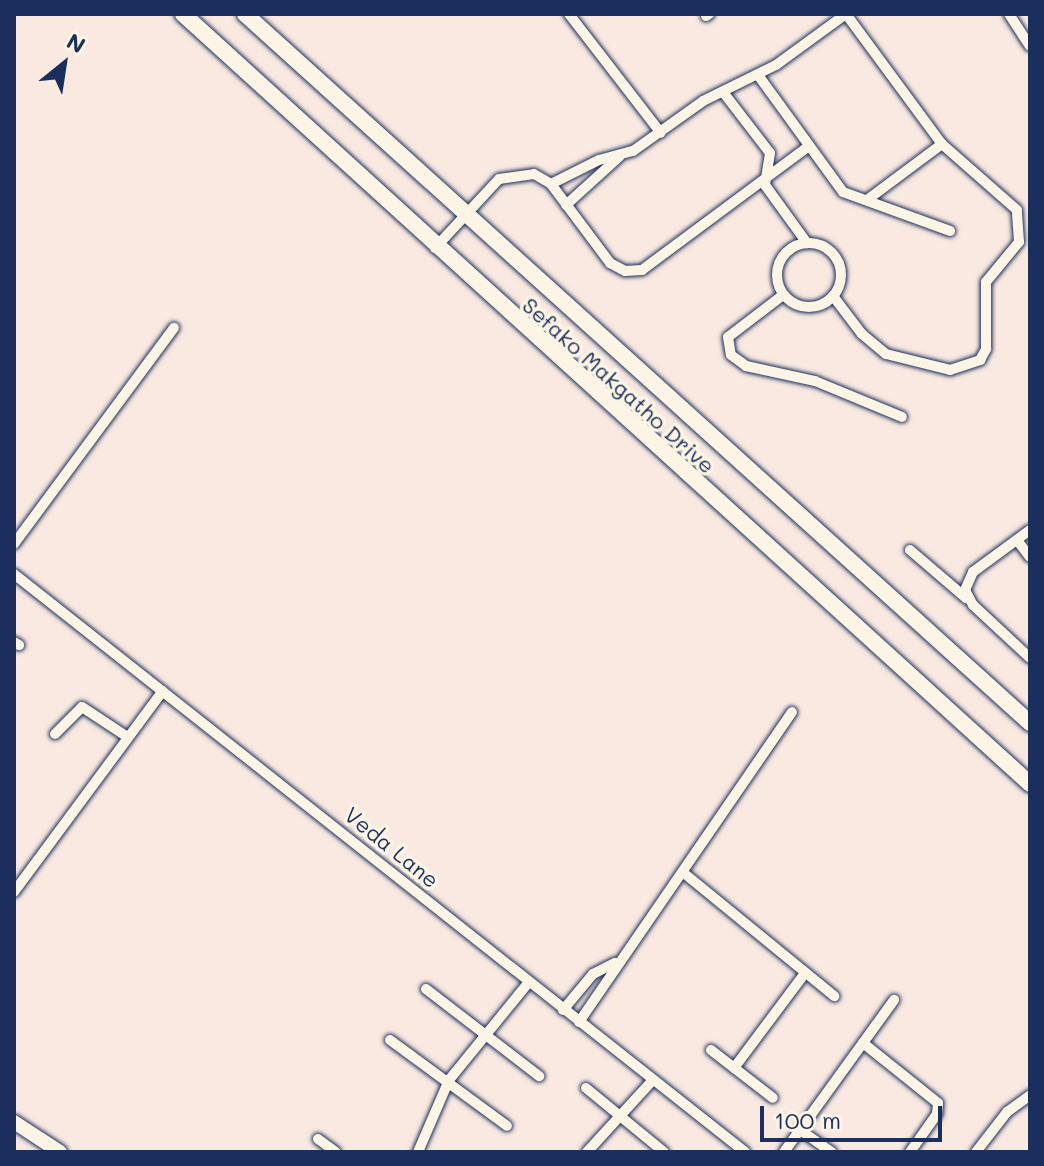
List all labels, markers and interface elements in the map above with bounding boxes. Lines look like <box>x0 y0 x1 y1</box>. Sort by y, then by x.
north arrow <box>24 24 104 104</box>
text: N <box>62 26 91 60</box>
street label: Sefako Makgatho Drive <box>517 292 721 478</box>
street label: Veda Lane <box>340 801 444 893</box>
scale bar <box>764 1090 946 1140</box>
text: 100 m <box>774 1104 841 1135</box>

